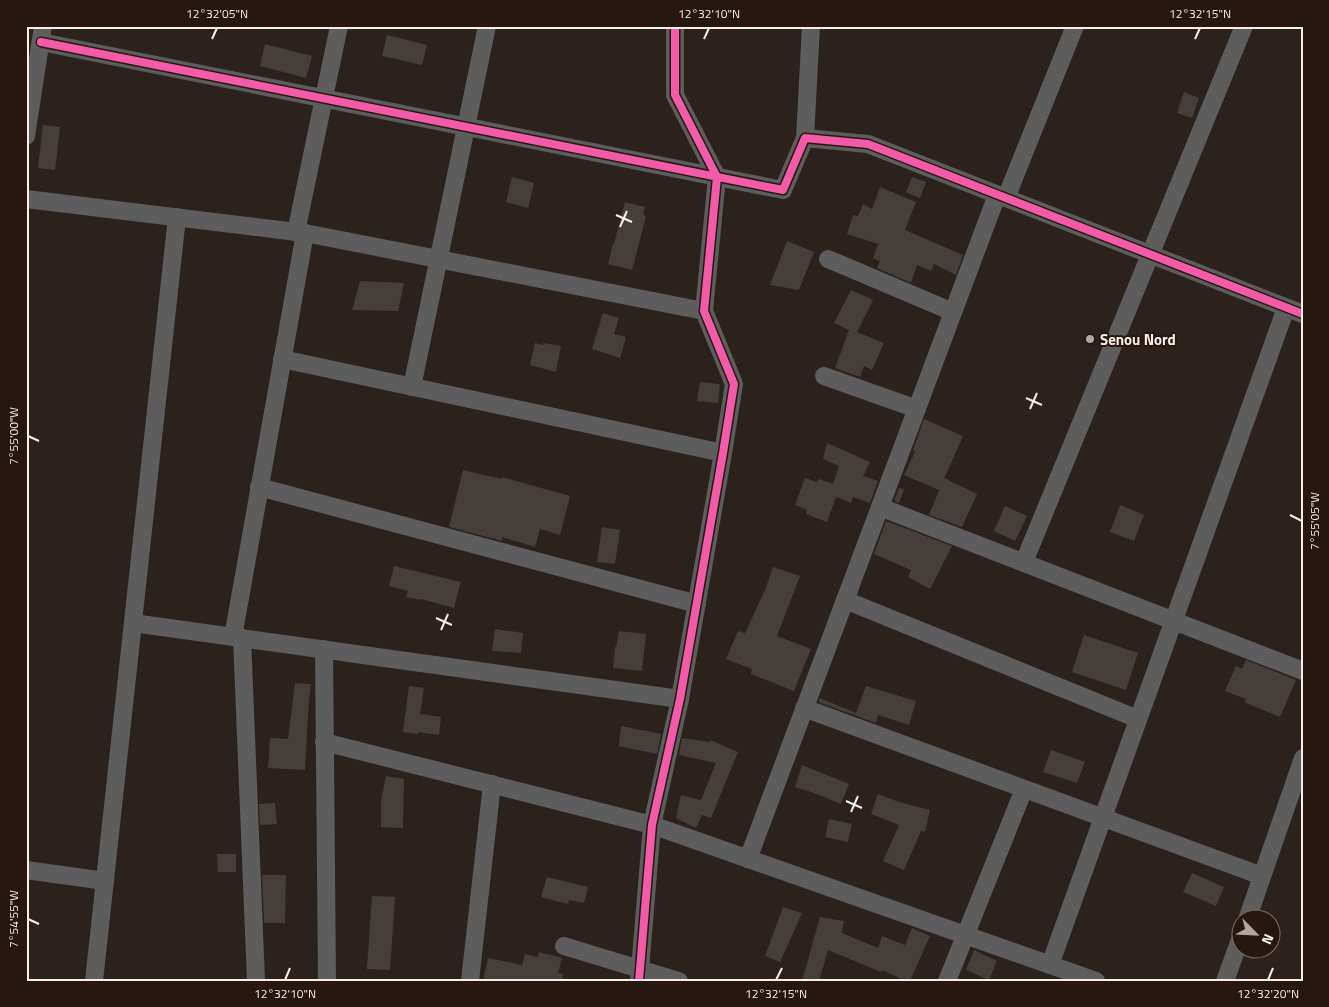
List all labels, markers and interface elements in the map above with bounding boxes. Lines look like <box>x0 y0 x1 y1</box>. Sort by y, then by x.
text: 12°32'05"N <box>186 4 248 23</box>
text: 12°32'10"N <box>678 4 740 23</box>
text: 12°32'15"N <box>1169 4 1231 23</box>
place label: Senou Nord <box>1100 328 1176 351</box>
marker: Senou Nord <box>1084 333 1096 345</box>
text: 7°55'00"W <box>4 407 23 465</box>
text: 7°55'05"W <box>1305 492 1324 550</box>
text: 7°54'55"W <box>4 890 23 948</box>
north arrow <box>1232 910 1282 960</box>
text: N <box>1257 931 1280 948</box>
text: 12°32'10"N <box>254 984 316 1003</box>
text: 12°32'15"N <box>745 984 807 1003</box>
text: 12°32'20"N <box>1237 984 1299 1003</box>

